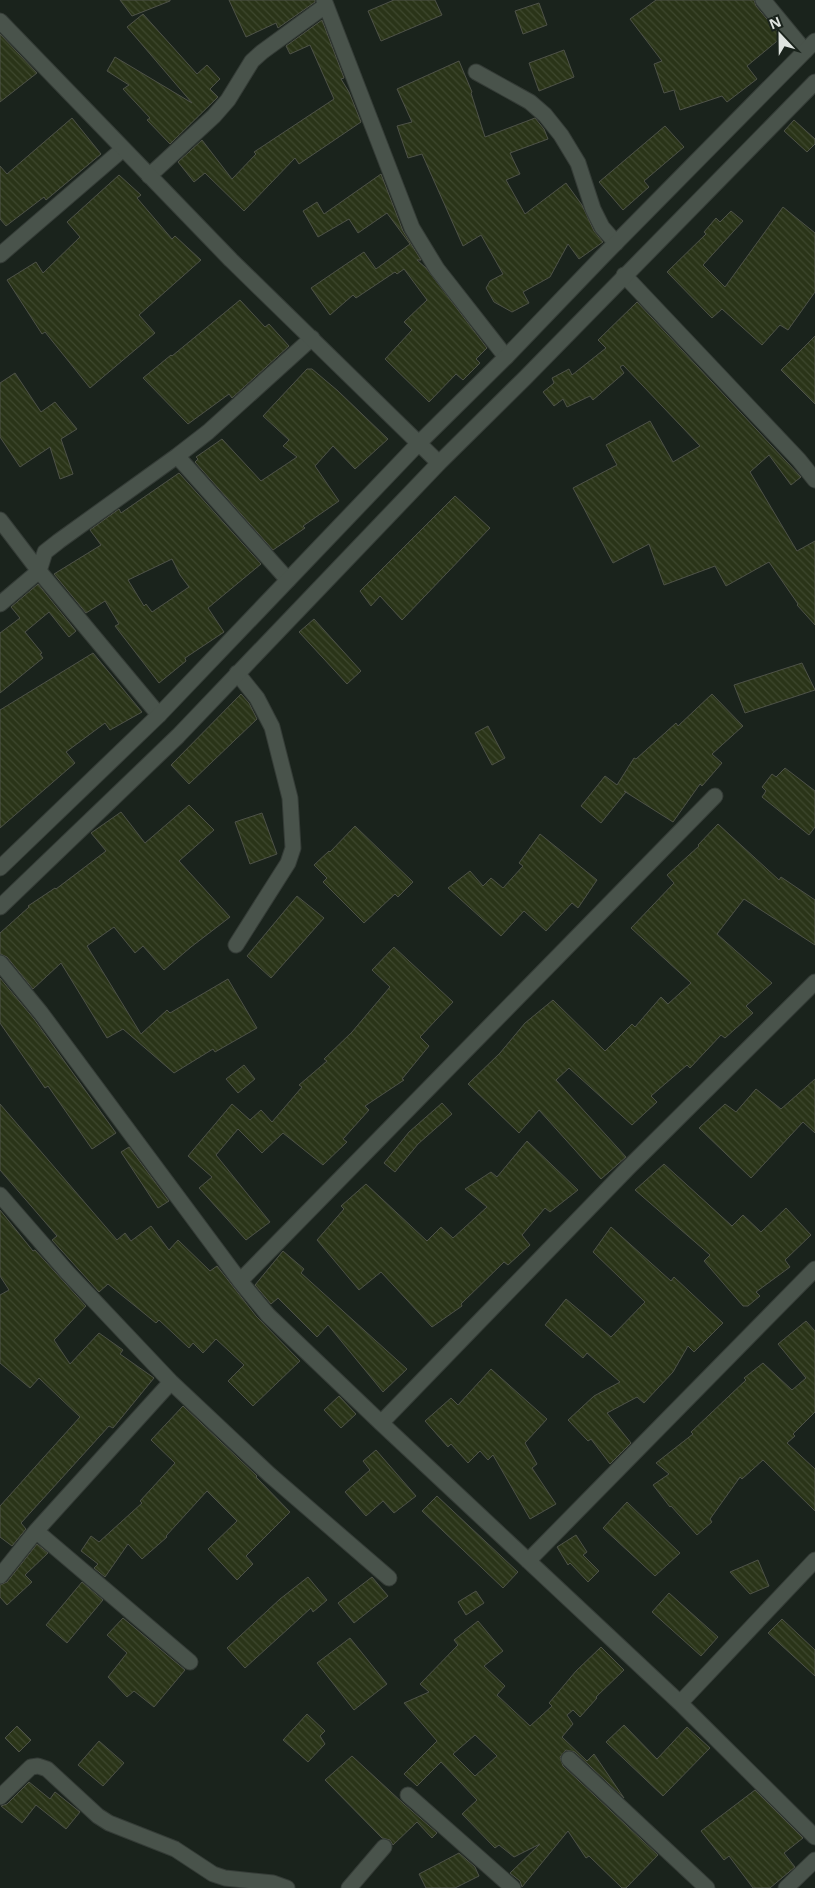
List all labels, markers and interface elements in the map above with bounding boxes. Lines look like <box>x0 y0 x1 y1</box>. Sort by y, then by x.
north arrow <box>755 10 805 60</box>
text: N <box>766 12 784 33</box>

